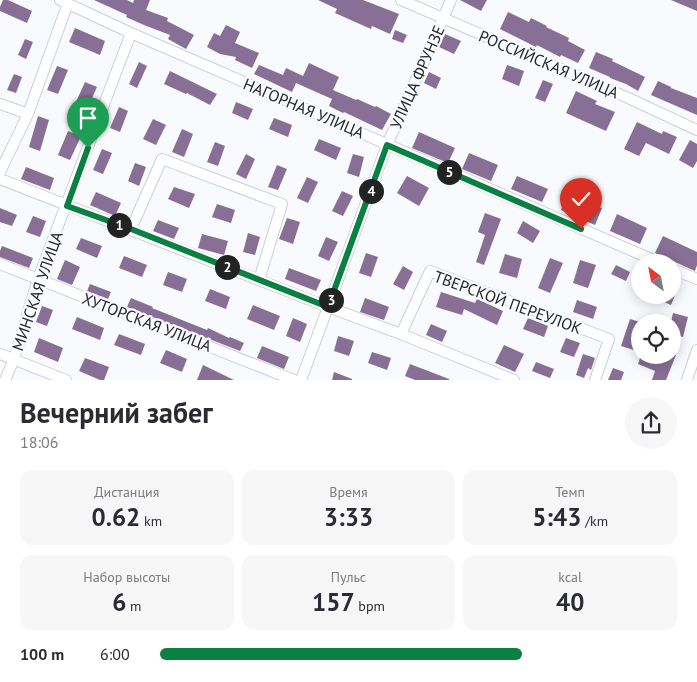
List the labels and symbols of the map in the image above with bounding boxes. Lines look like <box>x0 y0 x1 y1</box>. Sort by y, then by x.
street label: УЛИЦА ФРУНЗЕ <box>385 22 449 132</box>
street label: РОССИЙСКАЯ УЛИЦА <box>476 25 623 103</box>
street label: НАГОРНАЯ УЛИЦА <box>241 74 368 143</box>
pin <box>67 97 109 148</box>
pin: 5 <box>436 160 462 184</box>
pin: 4 <box>358 178 384 204</box>
pin <box>560 178 602 229</box>
pin: 1 <box>106 212 132 238</box>
street label: МИНСКАЯ УЛИЦА <box>7 228 67 353</box>
pin: 2 <box>214 254 240 280</box>
north arrow <box>631 254 681 304</box>
street label: ТВЕРСКОЙ ПЕРЕУЛОК <box>431 266 585 338</box>
street label: ХУТОРСКАЯ УЛИЦА <box>80 288 215 356</box>
pin: 3 <box>318 288 344 312</box>

